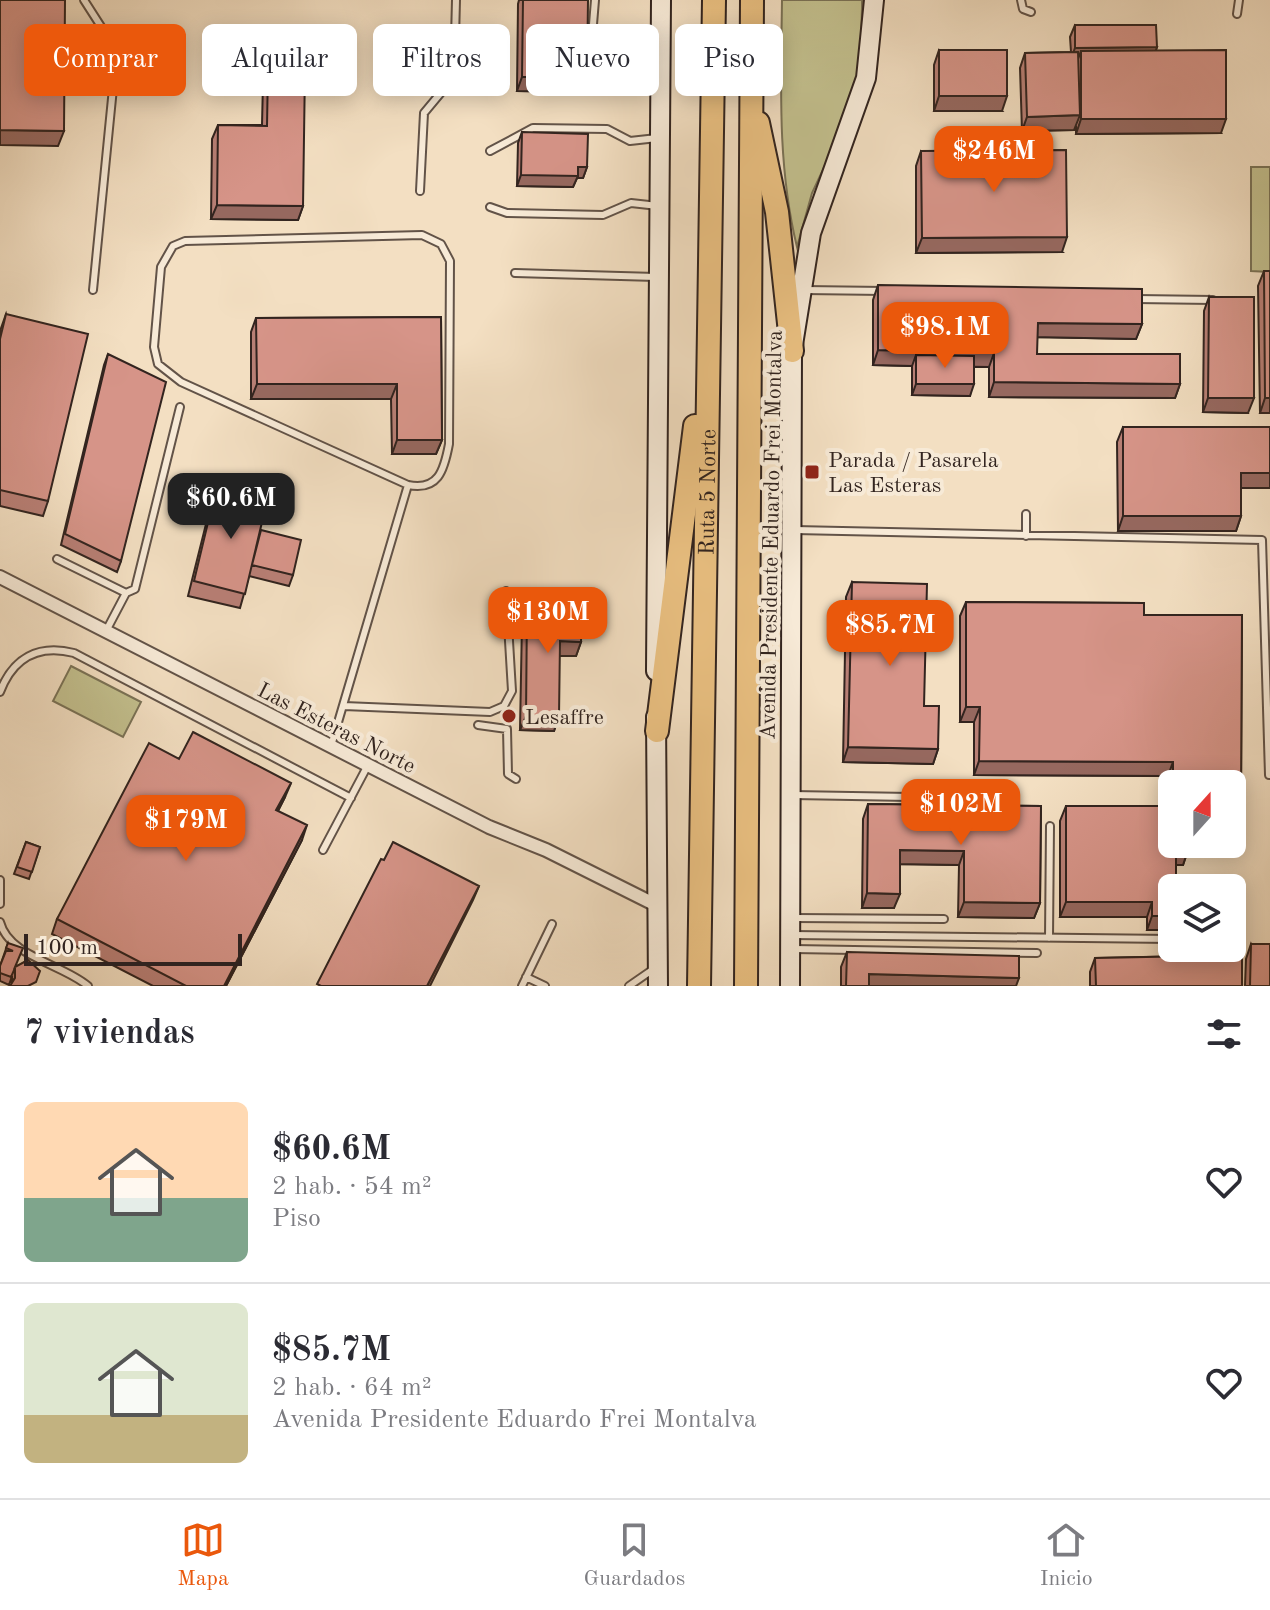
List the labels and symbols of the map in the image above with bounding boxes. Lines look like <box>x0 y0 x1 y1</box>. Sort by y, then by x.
pin: $246M <box>938 126 1050 194</box>
pin: $98.1M <box>880 302 1010 370</box>
street label: Avenida Presidente Eduardo Frei Montalva <box>757 330 787 740</box>
street label: Ruta 5 Norte <box>697 429 720 555</box>
place label: Parada / Pasarela Las Esteras <box>828 450 999 497</box>
marker: Parada / Pasarela Las Esteras <box>803 463 821 481</box>
pin: $60.6M <box>166 473 296 541</box>
pin: $130M <box>492 587 604 655</box>
pin: $85.7M <box>825 600 955 668</box>
street label: Las Esteras Norte <box>254 679 419 778</box>
marker: Lesaffre <box>500 707 518 725</box>
place label: Lesaffre <box>525 707 604 729</box>
north arrow <box>1158 770 1246 858</box>
pin: $102M <box>905 779 1017 847</box>
pin: $179M <box>130 795 242 863</box>
scale bar <box>24 930 242 966</box>

